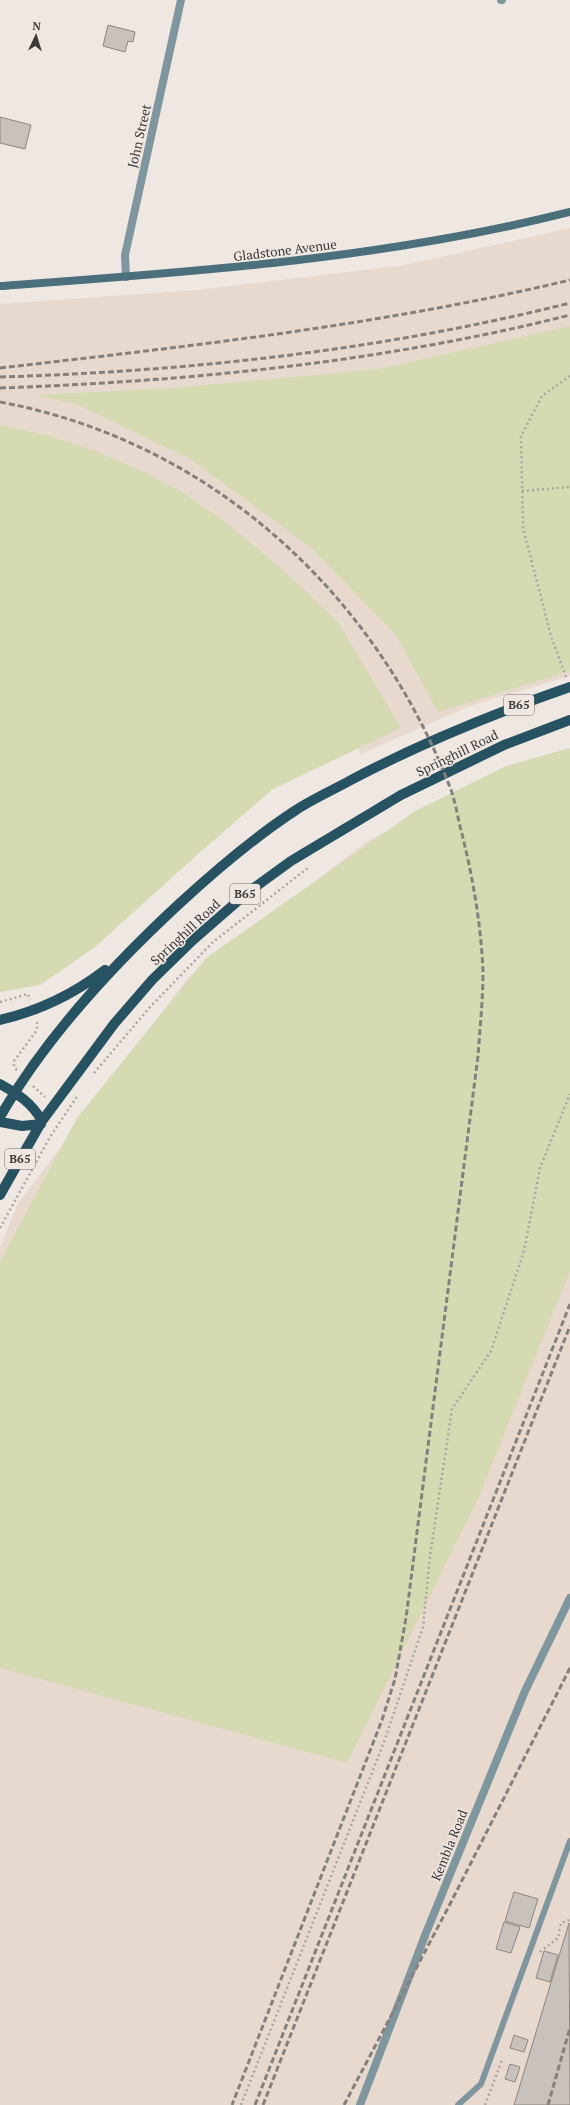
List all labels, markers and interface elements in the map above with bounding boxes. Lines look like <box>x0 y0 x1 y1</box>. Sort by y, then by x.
north arrow <box>16 16 56 56</box>
text: N <box>32 19 42 33</box>
street label: John Street <box>123 102 155 170</box>
street label: Gladstone Avenue <box>232 235 338 265</box>
road number: B65 <box>504 695 534 715</box>
street label: Springhill Road <box>413 725 501 781</box>
road number: B65 <box>230 884 260 904</box>
street label: Springhill Road <box>146 895 224 969</box>
road number: B65 <box>5 1149 35 1169</box>
street label: Kembla Road <box>427 1807 471 1883</box>

